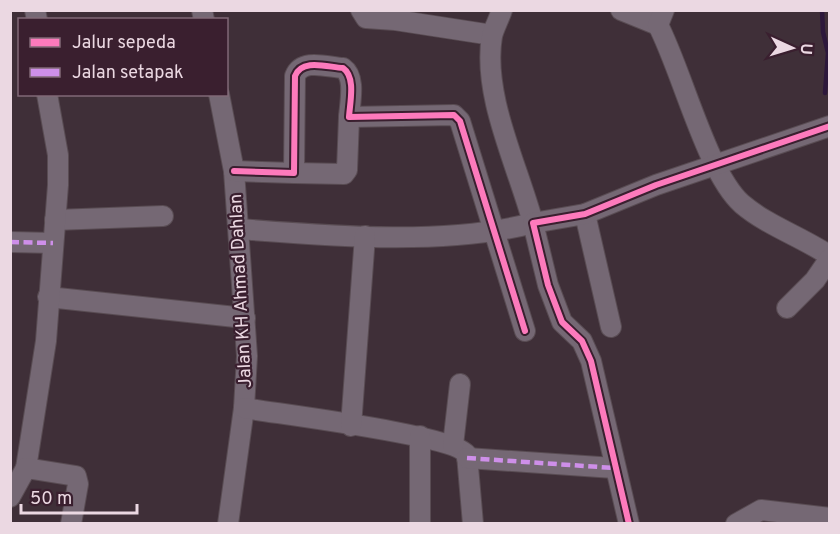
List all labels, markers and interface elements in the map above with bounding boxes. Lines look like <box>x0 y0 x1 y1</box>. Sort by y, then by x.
legend <box>18 18 228 96</box>
north arrow <box>762 18 822 78</box>
text: Jalur sepeda <box>72 32 176 55</box>
text: U <box>795 43 815 55</box>
text: Jalan setapak <box>72 62 184 85</box>
street label: Jalan KH Ahmad Dahlan <box>225 193 258 388</box>
scale bar <box>21 477 136 515</box>
text: 50 m <box>30 488 72 511</box>

